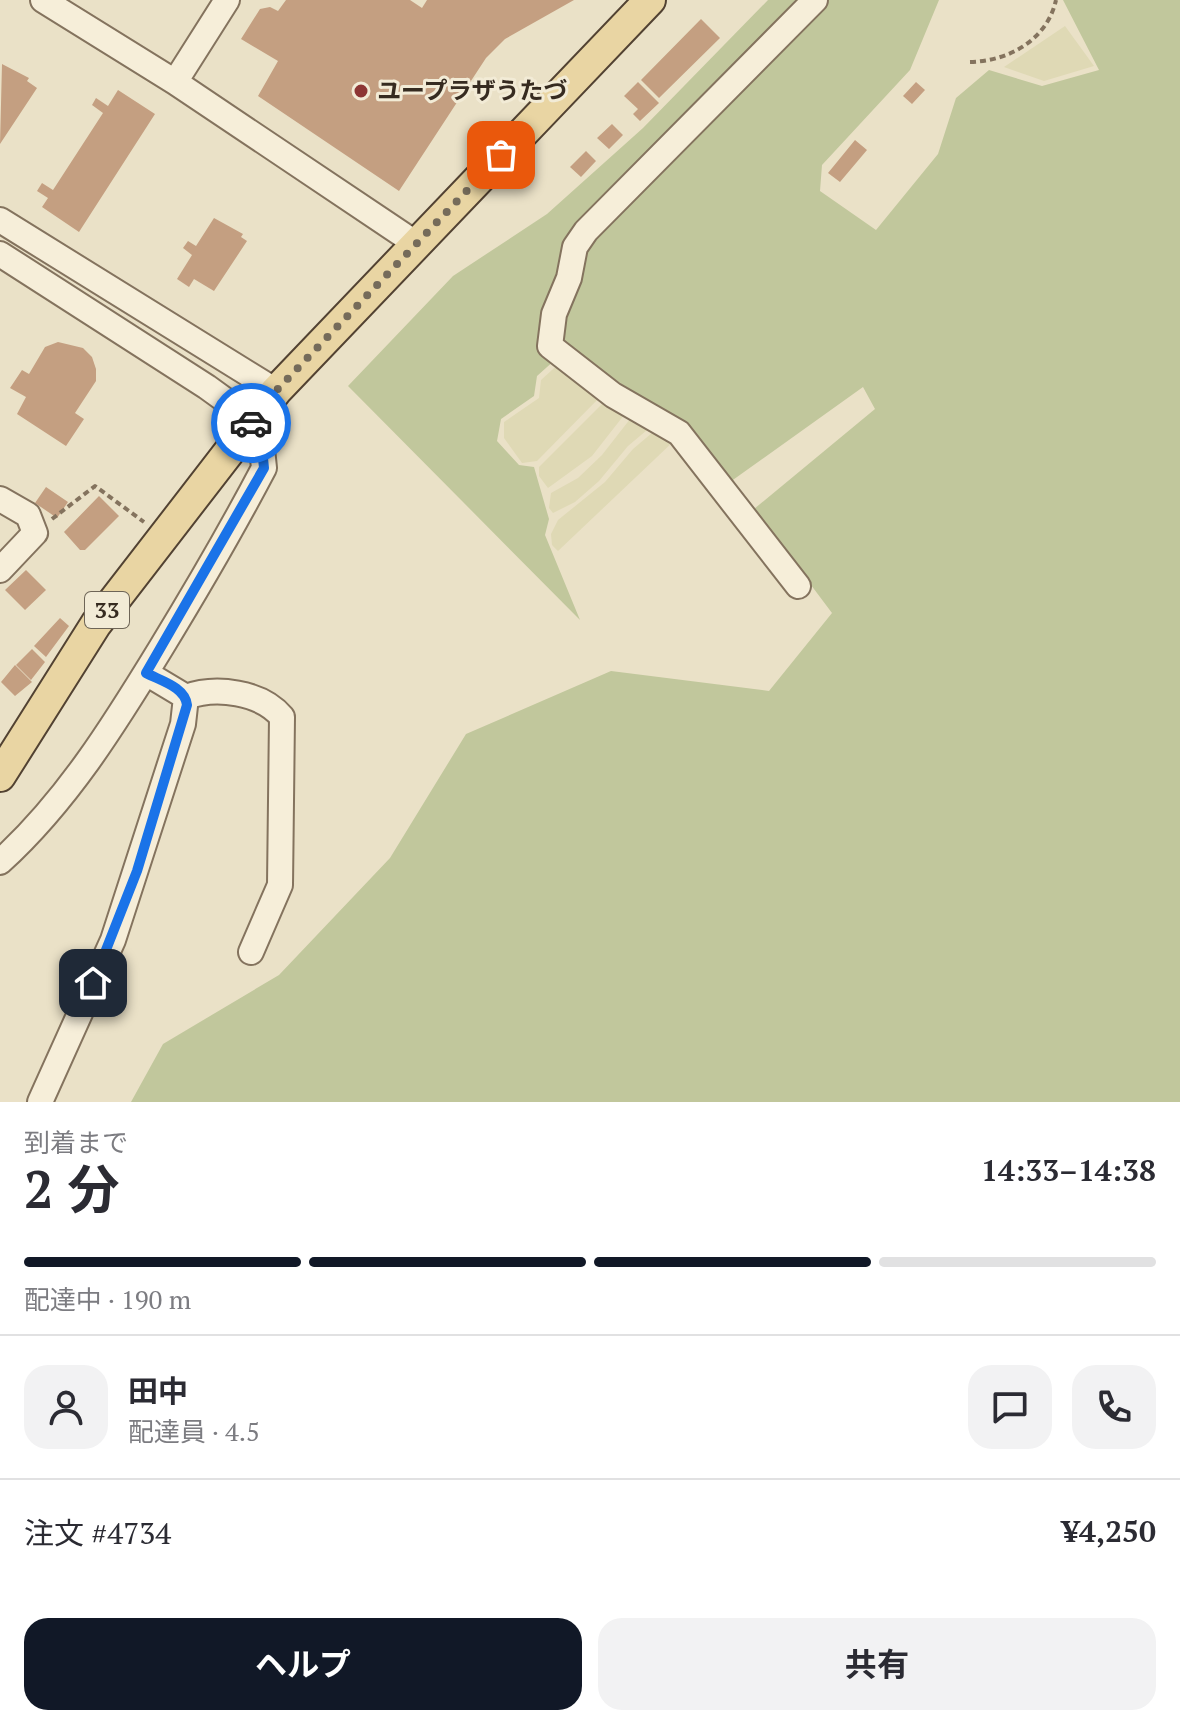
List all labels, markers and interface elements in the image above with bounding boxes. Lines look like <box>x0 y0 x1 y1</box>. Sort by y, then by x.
place label: ユープラザうたづ <box>377 74 568 106</box>
marker: ユープラザうたづ <box>352 82 370 100</box>
pin <box>467 121 535 189</box>
icon: bag <box>479 133 523 177</box>
courier <box>211 383 291 463</box>
icon: car <box>229 401 273 445</box>
road number: 33 <box>85 592 129 628</box>
pin <box>59 949 127 1017</box>
icon: home <box>71 961 115 1005</box>
text: 到着まで <box>24 1125 128 1159</box>
text: 14:33–14:38 <box>981 1150 1156 1190</box>
text: 2 分 <box>24 1154 119 1223</box>
text: 配達中 · 190 m <box>24 1282 191 1316</box>
button: person <box>24 1365 108 1449</box>
button: chat <box>968 1365 1052 1449</box>
button: phone <box>1072 1365 1156 1449</box>
text: 田中 <box>128 1371 188 1411</box>
text: 配達員 · 4.5 <box>128 1414 260 1448</box>
text: ¥4,250 <box>1062 1511 1156 1551</box>
text: 注文 #4734 <box>24 1513 171 1553</box>
button: ヘルプ <box>24 1618 582 1710</box>
button: 共有 <box>598 1618 1156 1710</box>

